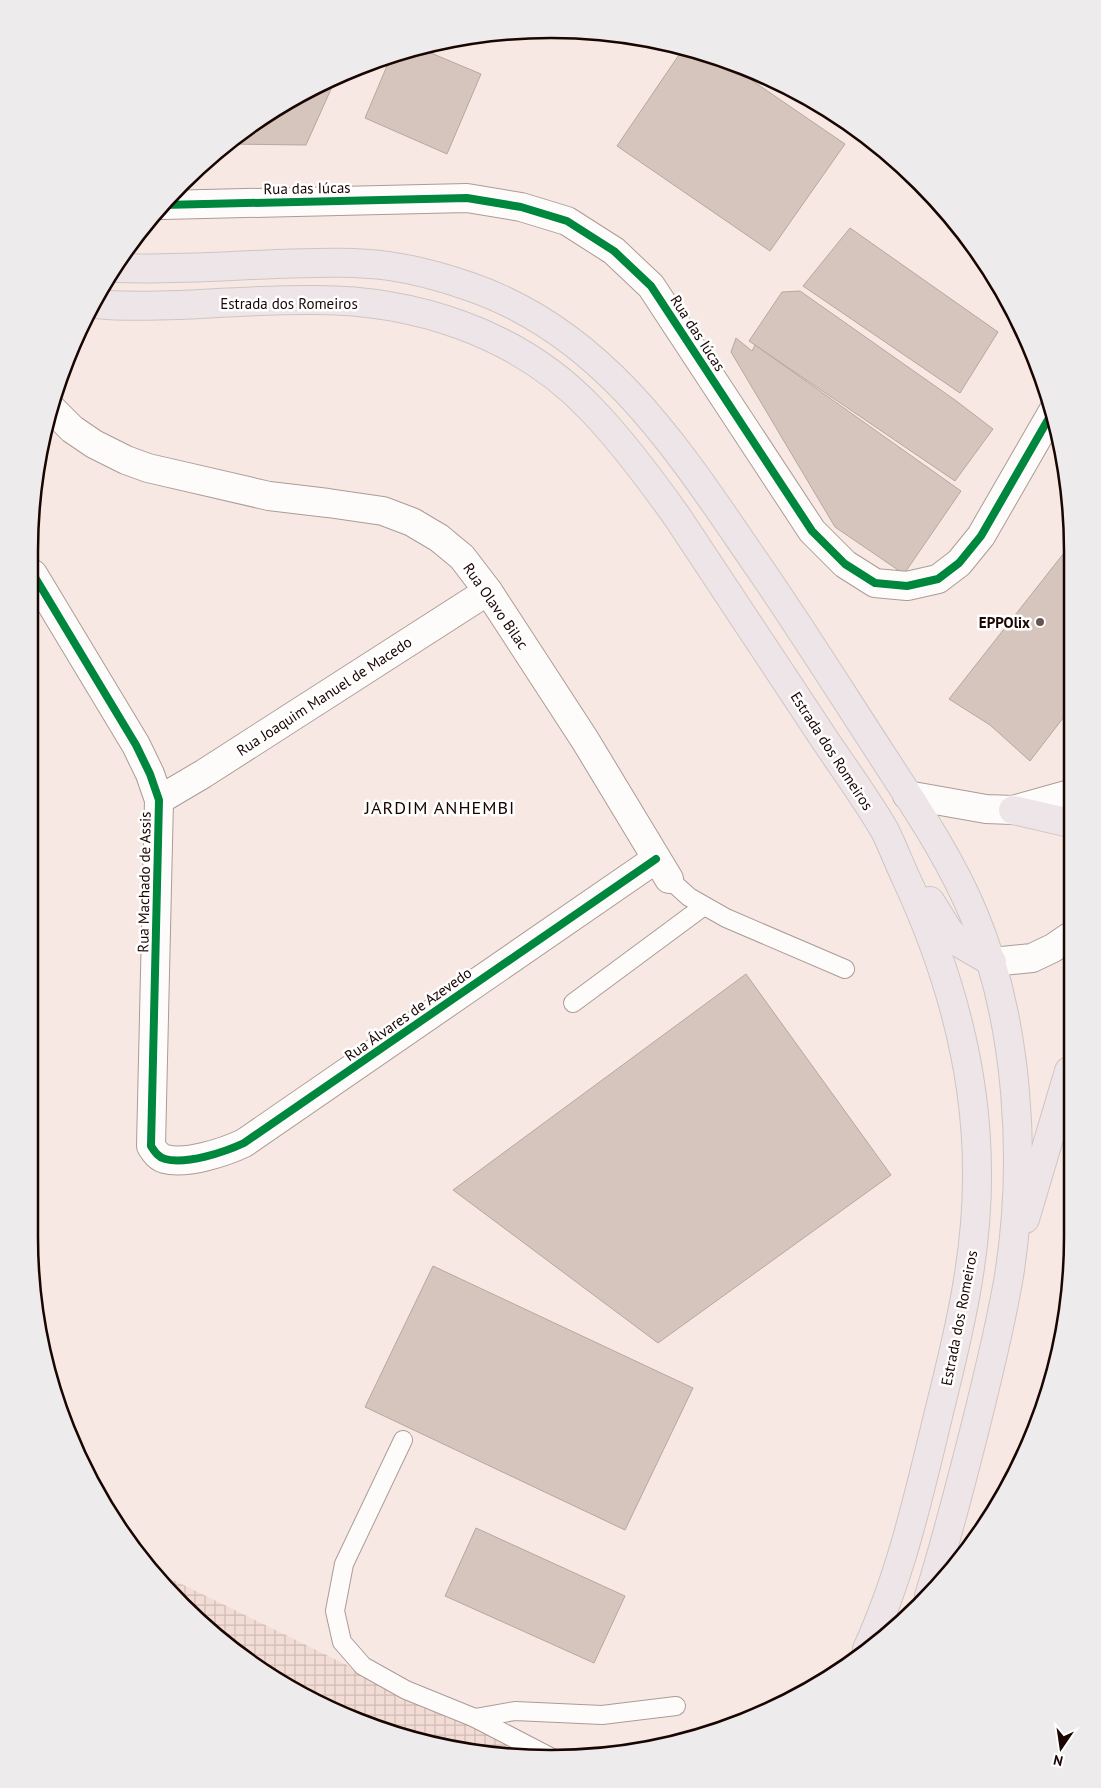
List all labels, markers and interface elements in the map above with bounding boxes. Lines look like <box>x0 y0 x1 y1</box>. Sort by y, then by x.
street label: Rua das Iúcas <box>263 178 351 198</box>
street label: Rua das Iúcas <box>666 291 730 375</box>
street label: Estrada dos Romeiros <box>220 294 358 313</box>
street label: Rua Olavo Bilac <box>459 559 533 653</box>
place label: EPPOlix <box>979 613 1030 632</box>
marker: EPPOlix <box>1034 616 1046 628</box>
street label: Rua Joaquim Manuel de Macedo <box>233 632 415 760</box>
street label: Estrada dos Romeiros <box>787 688 877 814</box>
district label: JARDIM ANHEMBI <box>364 796 515 819</box>
street label: Rua Machado de Assis <box>133 811 155 953</box>
street label: Rua Álvares de Azevedo <box>341 963 475 1065</box>
street label: Estrada dos Romeiros <box>937 1249 981 1387</box>
north arrow <box>1036 1723 1086 1773</box>
text: N <box>1052 1751 1065 1770</box>

